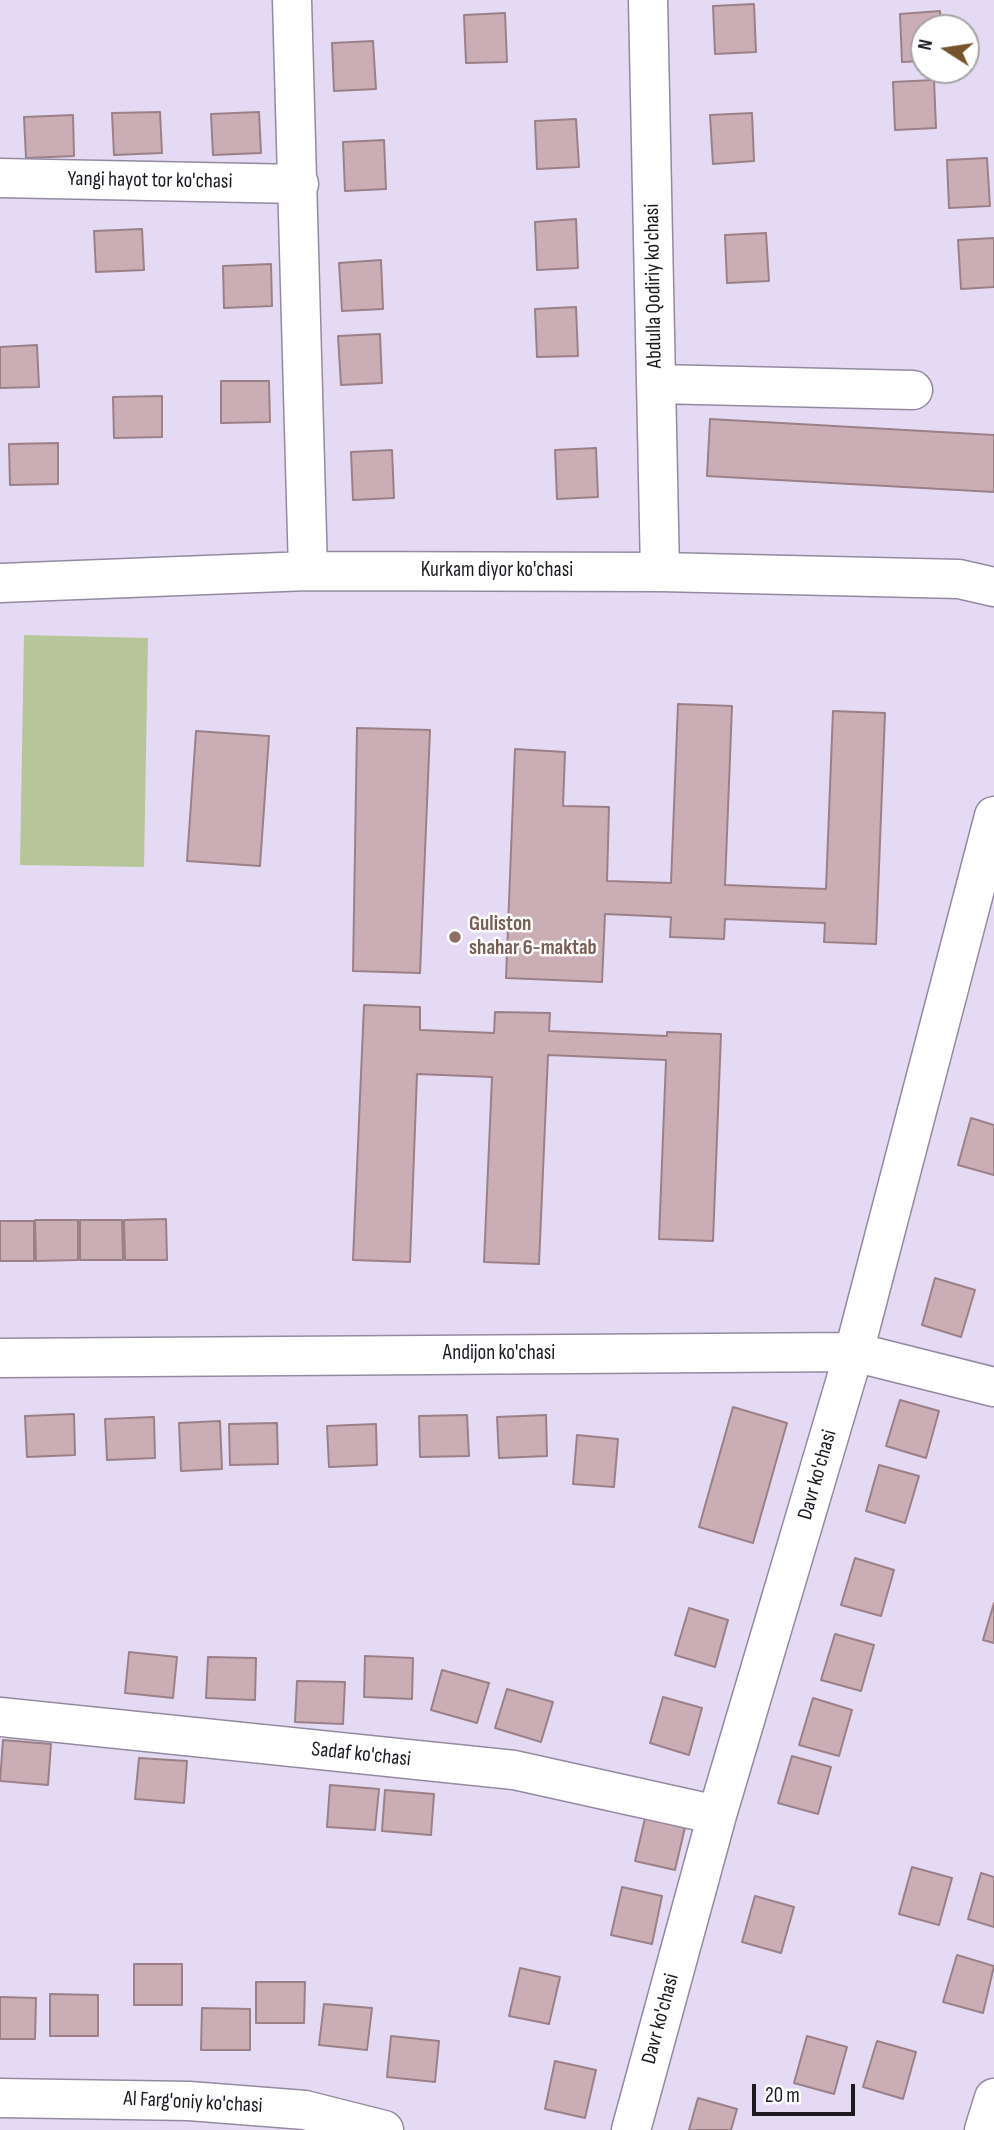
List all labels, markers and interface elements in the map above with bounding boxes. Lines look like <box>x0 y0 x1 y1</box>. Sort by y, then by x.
north arrow <box>910 14 980 84</box>
text: N <box>914 38 938 52</box>
street label: Yangi hayot tor ko'chasi <box>67 167 233 195</box>
street label: Abdulla Qodiriy ko'chasi <box>640 204 668 368</box>
street label: Kurkam diyor ko'chasi <box>421 558 573 584</box>
place label: Guliston shahar 6-maktab <box>469 912 597 962</box>
marker: Guliston shahar 6-maktab <box>447 929 463 945</box>
street label: Andijon ko'chasi <box>443 1341 555 1367</box>
street label: Davr ko'chasi <box>793 1427 843 1523</box>
street label: Sadaf ko'chasi <box>310 1737 412 1773</box>
street label: Davr ko'chasi <box>637 1971 685 2067</box>
scale bar <box>756 2070 859 2114</box>
text: 20 m <box>765 2083 800 2108</box>
street label: Al Farg'oniy ko'chasi <box>123 2087 263 2119</box>

